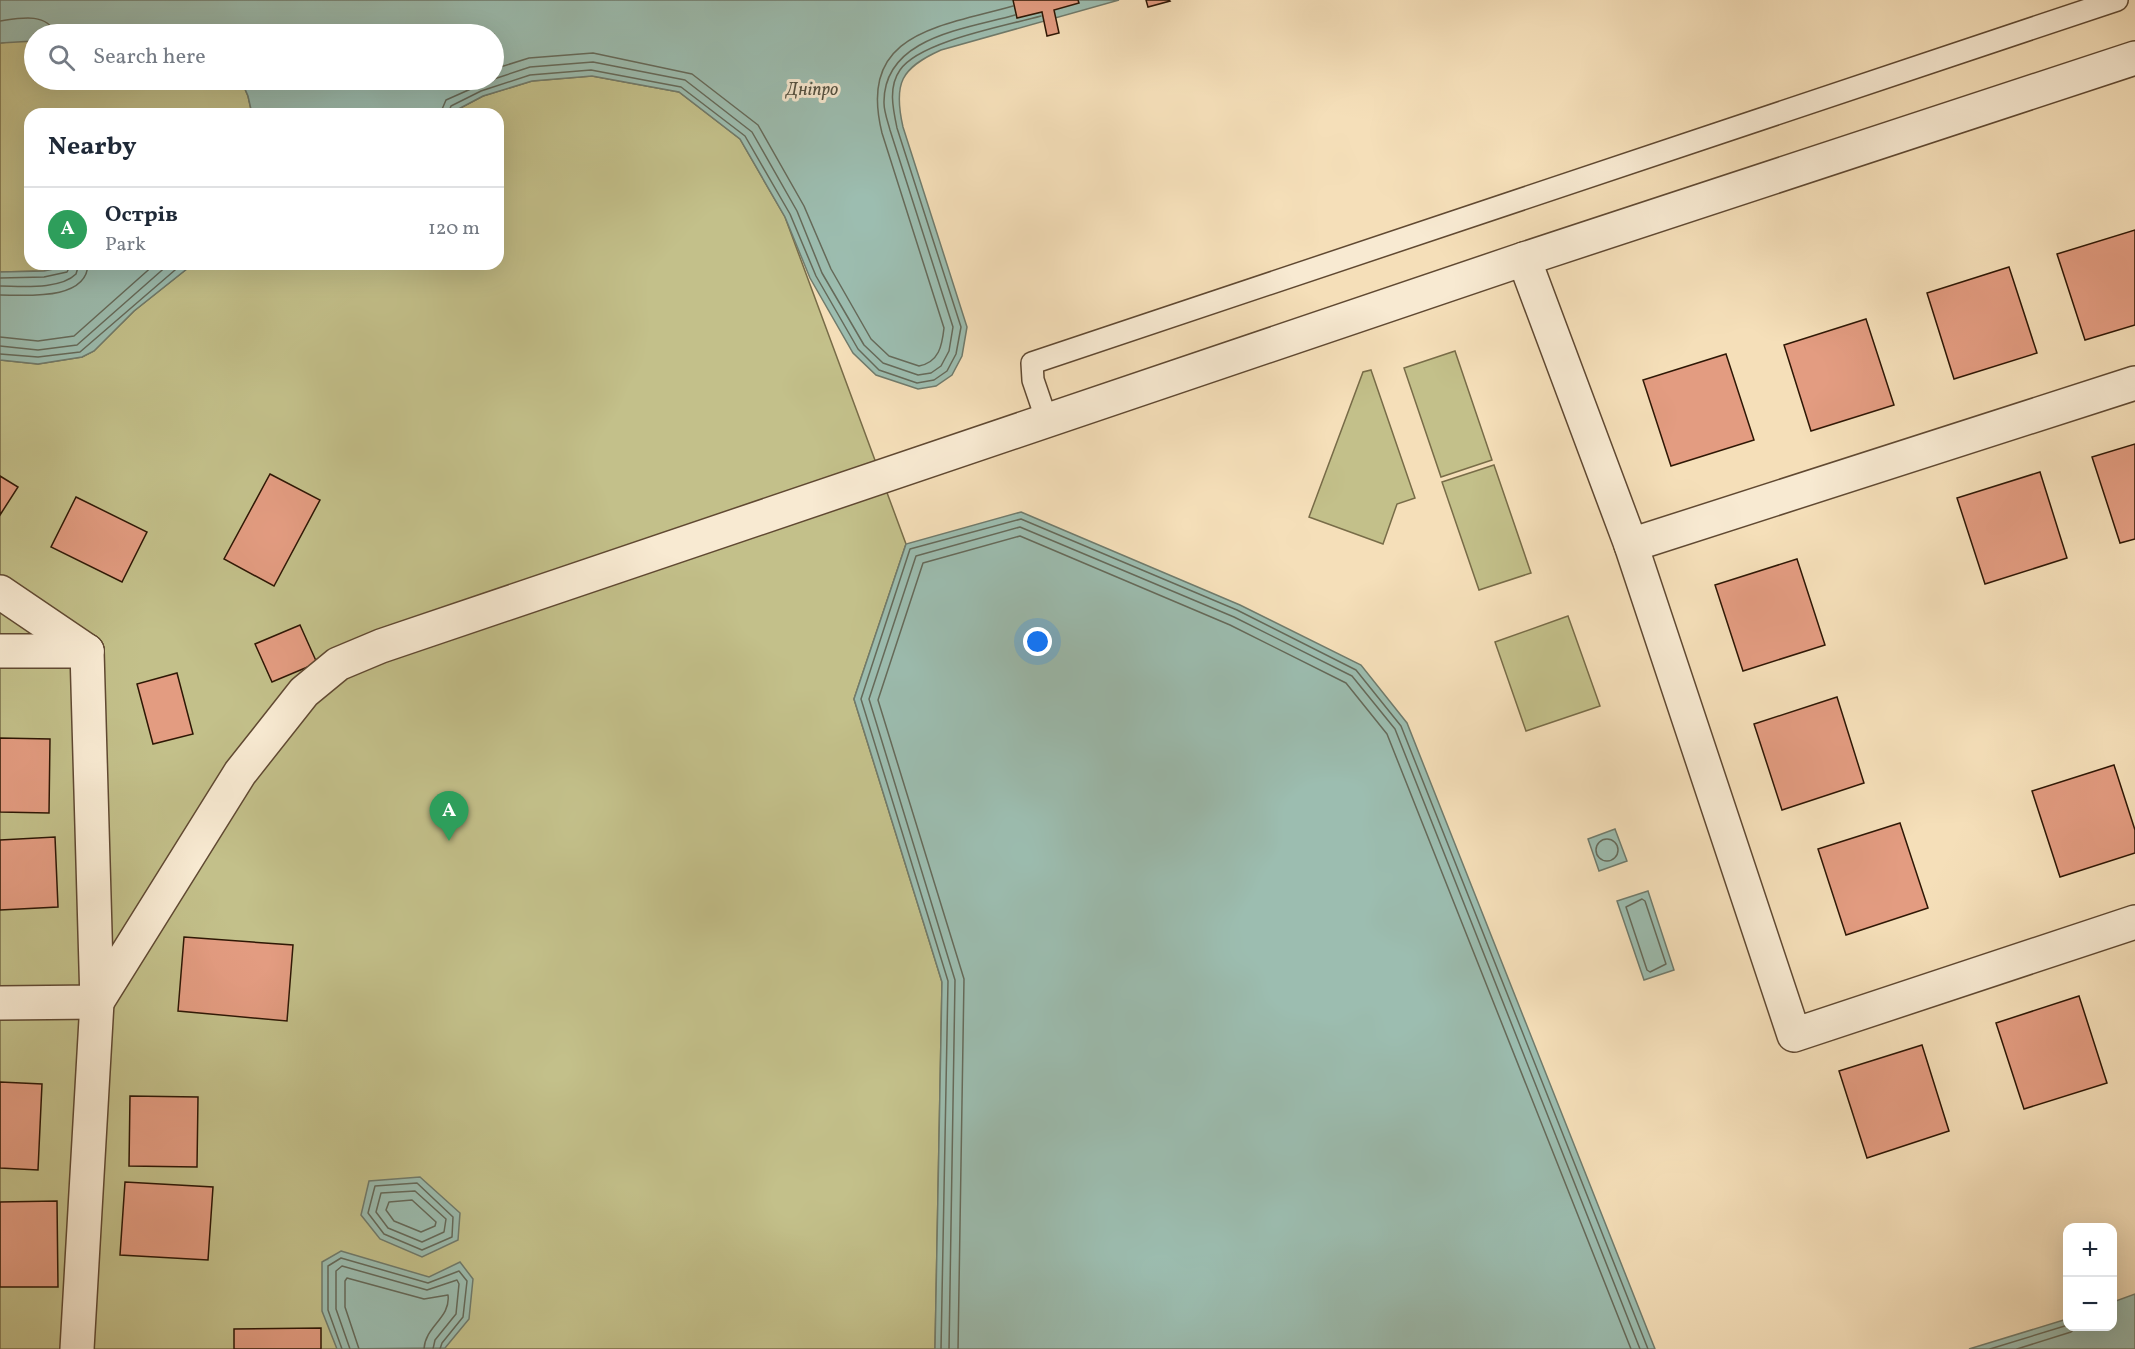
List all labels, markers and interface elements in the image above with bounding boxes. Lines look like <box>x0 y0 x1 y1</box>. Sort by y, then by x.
search box <box>24 24 504 90</box>
icon: search <box>45 41 78 74</box>
text: Search here <box>93 42 206 73</box>
water label: Дніпро <box>784 78 838 103</box>
text: Nearby <box>48 129 137 165</box>
text: Острів <box>105 200 178 231</box>
text: A <box>60 215 75 243</box>
text: 120 m <box>428 215 480 243</box>
text: Park <box>105 231 146 259</box>
your location <box>1023 627 1052 656</box>
pin: A <box>430 792 468 841</box>
map controls <box>2063 1223 2117 1331</box>
button: + <box>2063 1223 2117 1277</box>
button: − <box>2063 1277 2117 1331</box>

